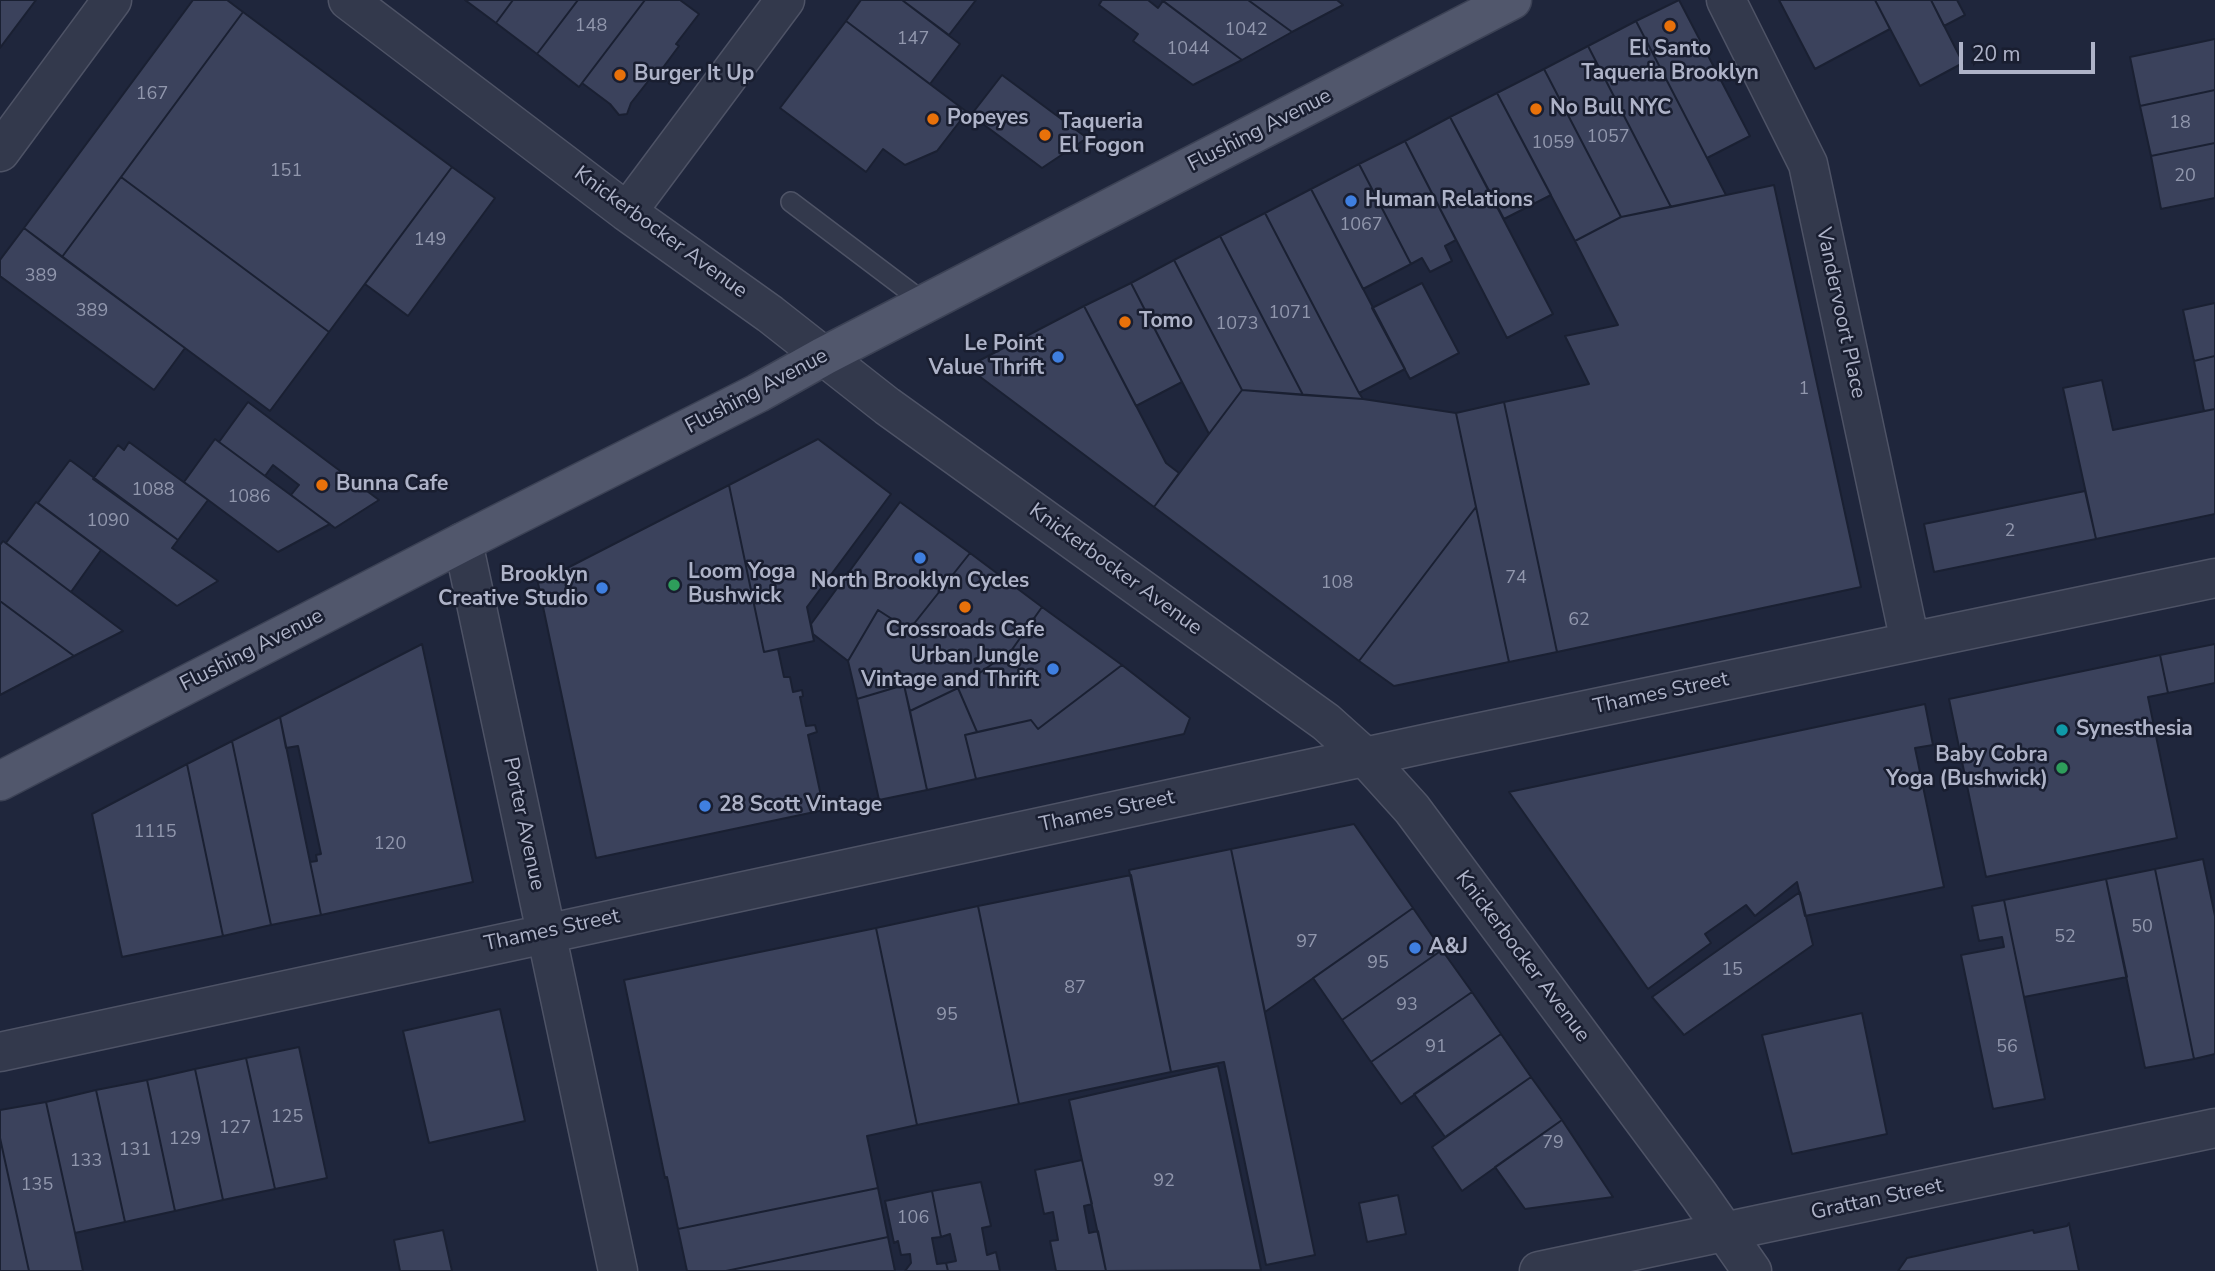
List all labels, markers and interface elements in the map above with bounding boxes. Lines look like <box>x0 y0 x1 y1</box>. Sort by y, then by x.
house number: 148 <box>575 16 607 38</box>
marker: El Santo Taqueria Brooklyn <box>1662 18 1678 34</box>
house number: 1042 <box>1224 20 1268 42</box>
scale bar <box>1963 28 2100 72</box>
house number: 147 <box>897 29 929 51</box>
place label: El Santo Taqueria Brooklyn <box>1581 37 1759 87</box>
house number: 1044 <box>1166 39 1210 61</box>
text: 20 m <box>1972 40 2021 68</box>
place label: Burger It Up <box>634 62 754 88</box>
marker: Burger It Up <box>612 67 628 83</box>
house number: 167 <box>136 84 168 106</box>
street label: Flushing Avenue <box>1184 84 1336 178</box>
place label: No Bull NYC <box>1550 96 1671 122</box>
marker: No Bull NYC <box>1528 101 1544 117</box>
place label: Popeyes <box>947 106 1029 132</box>
place label: Taqueria El Fogon <box>1059 110 1144 160</box>
marker: Popeyes <box>925 111 941 127</box>
house number: 18 <box>2169 113 2191 135</box>
marker: Taqueria El Fogon <box>1037 127 1053 143</box>
house number: 1057 <box>1586 127 1630 149</box>
house number: 1059 <box>1531 133 1575 155</box>
house number: 151 <box>270 161 302 183</box>
street label: Knickerbocker Avenue <box>568 162 752 304</box>
house number: 20 <box>2174 166 2196 188</box>
place label: Human Relations <box>1365 188 1533 214</box>
marker: Human Relations <box>1343 193 1359 209</box>
house number: 1067 <box>1339 215 1383 237</box>
street label: Vandervoort Place <box>1810 225 1870 401</box>
house number: 149 <box>414 230 446 252</box>
house number: 389 <box>25 266 57 288</box>
house number: 389 <box>76 301 108 323</box>
house number: 1071 <box>1268 303 1312 325</box>
place label: Tomo <box>1139 309 1193 335</box>
marker: Tomo <box>1117 314 1133 330</box>
house number: 1073 <box>1215 314 1259 336</box>
place label: Le Point Value Thrift <box>929 332 1044 382</box>
street label: Flushing Avenue <box>682 344 832 440</box>
marker: Le Point Value Thrift <box>1050 349 1066 365</box>
house number: 1 <box>1799 379 1809 401</box>
place label: Bunna Cafe <box>336 472 448 498</box>
marker: Bunna Cafe <box>314 477 330 493</box>
house number: 1088 <box>131 480 175 502</box>
house number: 1086 <box>227 487 271 509</box>
street label: Knickerbocker Avenue <box>1023 499 1207 641</box>
house number: 1090 <box>86 511 130 533</box>
house number: 2 <box>2005 521 2015 543</box>
marker: North Brooklyn Cycles <box>912 550 928 566</box>
place label: Loom Yoga Bushwick <box>688 560 795 610</box>
place label: Brooklyn Creative Studio <box>438 563 588 613</box>
house number: 74 <box>1505 568 1527 590</box>
place label: North Brooklyn Cycles <box>811 569 1029 595</box>
house number: 108 <box>1321 573 1353 595</box>
marker: Loom Yoga Bushwick <box>666 577 682 593</box>
marker: Brooklyn Creative Studio <box>594 580 610 596</box>
marker: Crossroads Cafe <box>957 599 973 615</box>
street label: Flushing Avenue <box>176 604 328 698</box>
house number: 62 <box>1568 610 1590 632</box>
place label: Crossroads Cafe <box>885 618 1045 644</box>
place label: Urban Jungle Vintage and Thrift <box>861 644 1039 694</box>
marker: Urban Jungle Vintage and Thrift <box>1045 661 1061 677</box>
street label: Thames Street <box>1591 667 1731 721</box>
place label: Synesthesia <box>2076 717 2193 743</box>
marker: Synesthesia <box>2054 722 2070 738</box>
place label: Baby Cobra Yoga (Bushwick) <box>1886 743 2048 793</box>
street label: Porter Avenue <box>497 755 549 893</box>
marker: Baby Cobra Yoga (Bushwick) <box>2054 760 2070 776</box>
street label: Thames Street <box>1037 785 1177 839</box>
place label: 28 Scott Vintage <box>719 793 882 819</box>
marker: 28 Scott Vintage <box>697 798 713 814</box>
house number: 1115 <box>133 822 177 844</box>
house number: 120 <box>374 834 406 856</box>
street label: Knickerbocker Avenue <box>1449 866 1595 1048</box>
street label: Thames Street <box>482 904 622 958</box>
house number: 50 <box>2131 917 2153 939</box>
house number: 52 <box>2054 927 2076 949</box>
house number: 97 <box>1296 932 1318 954</box>
place label: A&J <box>1429 935 1468 961</box>
marker: A&J <box>1407 940 1423 956</box>
house number: 95 <box>1367 953 1389 975</box>
house number: 15 <box>1721 960 1743 982</box>
house number: 87 <box>1064 978 1086 1000</box>
house number: 93 <box>1396 995 1418 1017</box>
house number: 95 <box>936 1005 958 1027</box>
house number: 91 <box>1425 1037 1447 1059</box>
house number: 56 <box>1996 1037 2018 1059</box>
house number: 125 <box>271 1107 303 1129</box>
house number: 127 <box>219 1118 251 1140</box>
house number: 129 <box>169 1129 201 1151</box>
house number: 79 <box>1542 1133 1564 1155</box>
house number: 131 <box>119 1140 151 1162</box>
house number: 133 <box>70 1151 102 1173</box>
house number: 92 <box>1153 1171 1175 1193</box>
street label: Grattan Street <box>1809 1174 1945 1226</box>
house number: 135 <box>21 1175 53 1197</box>
house number: 106 <box>897 1208 929 1230</box>

